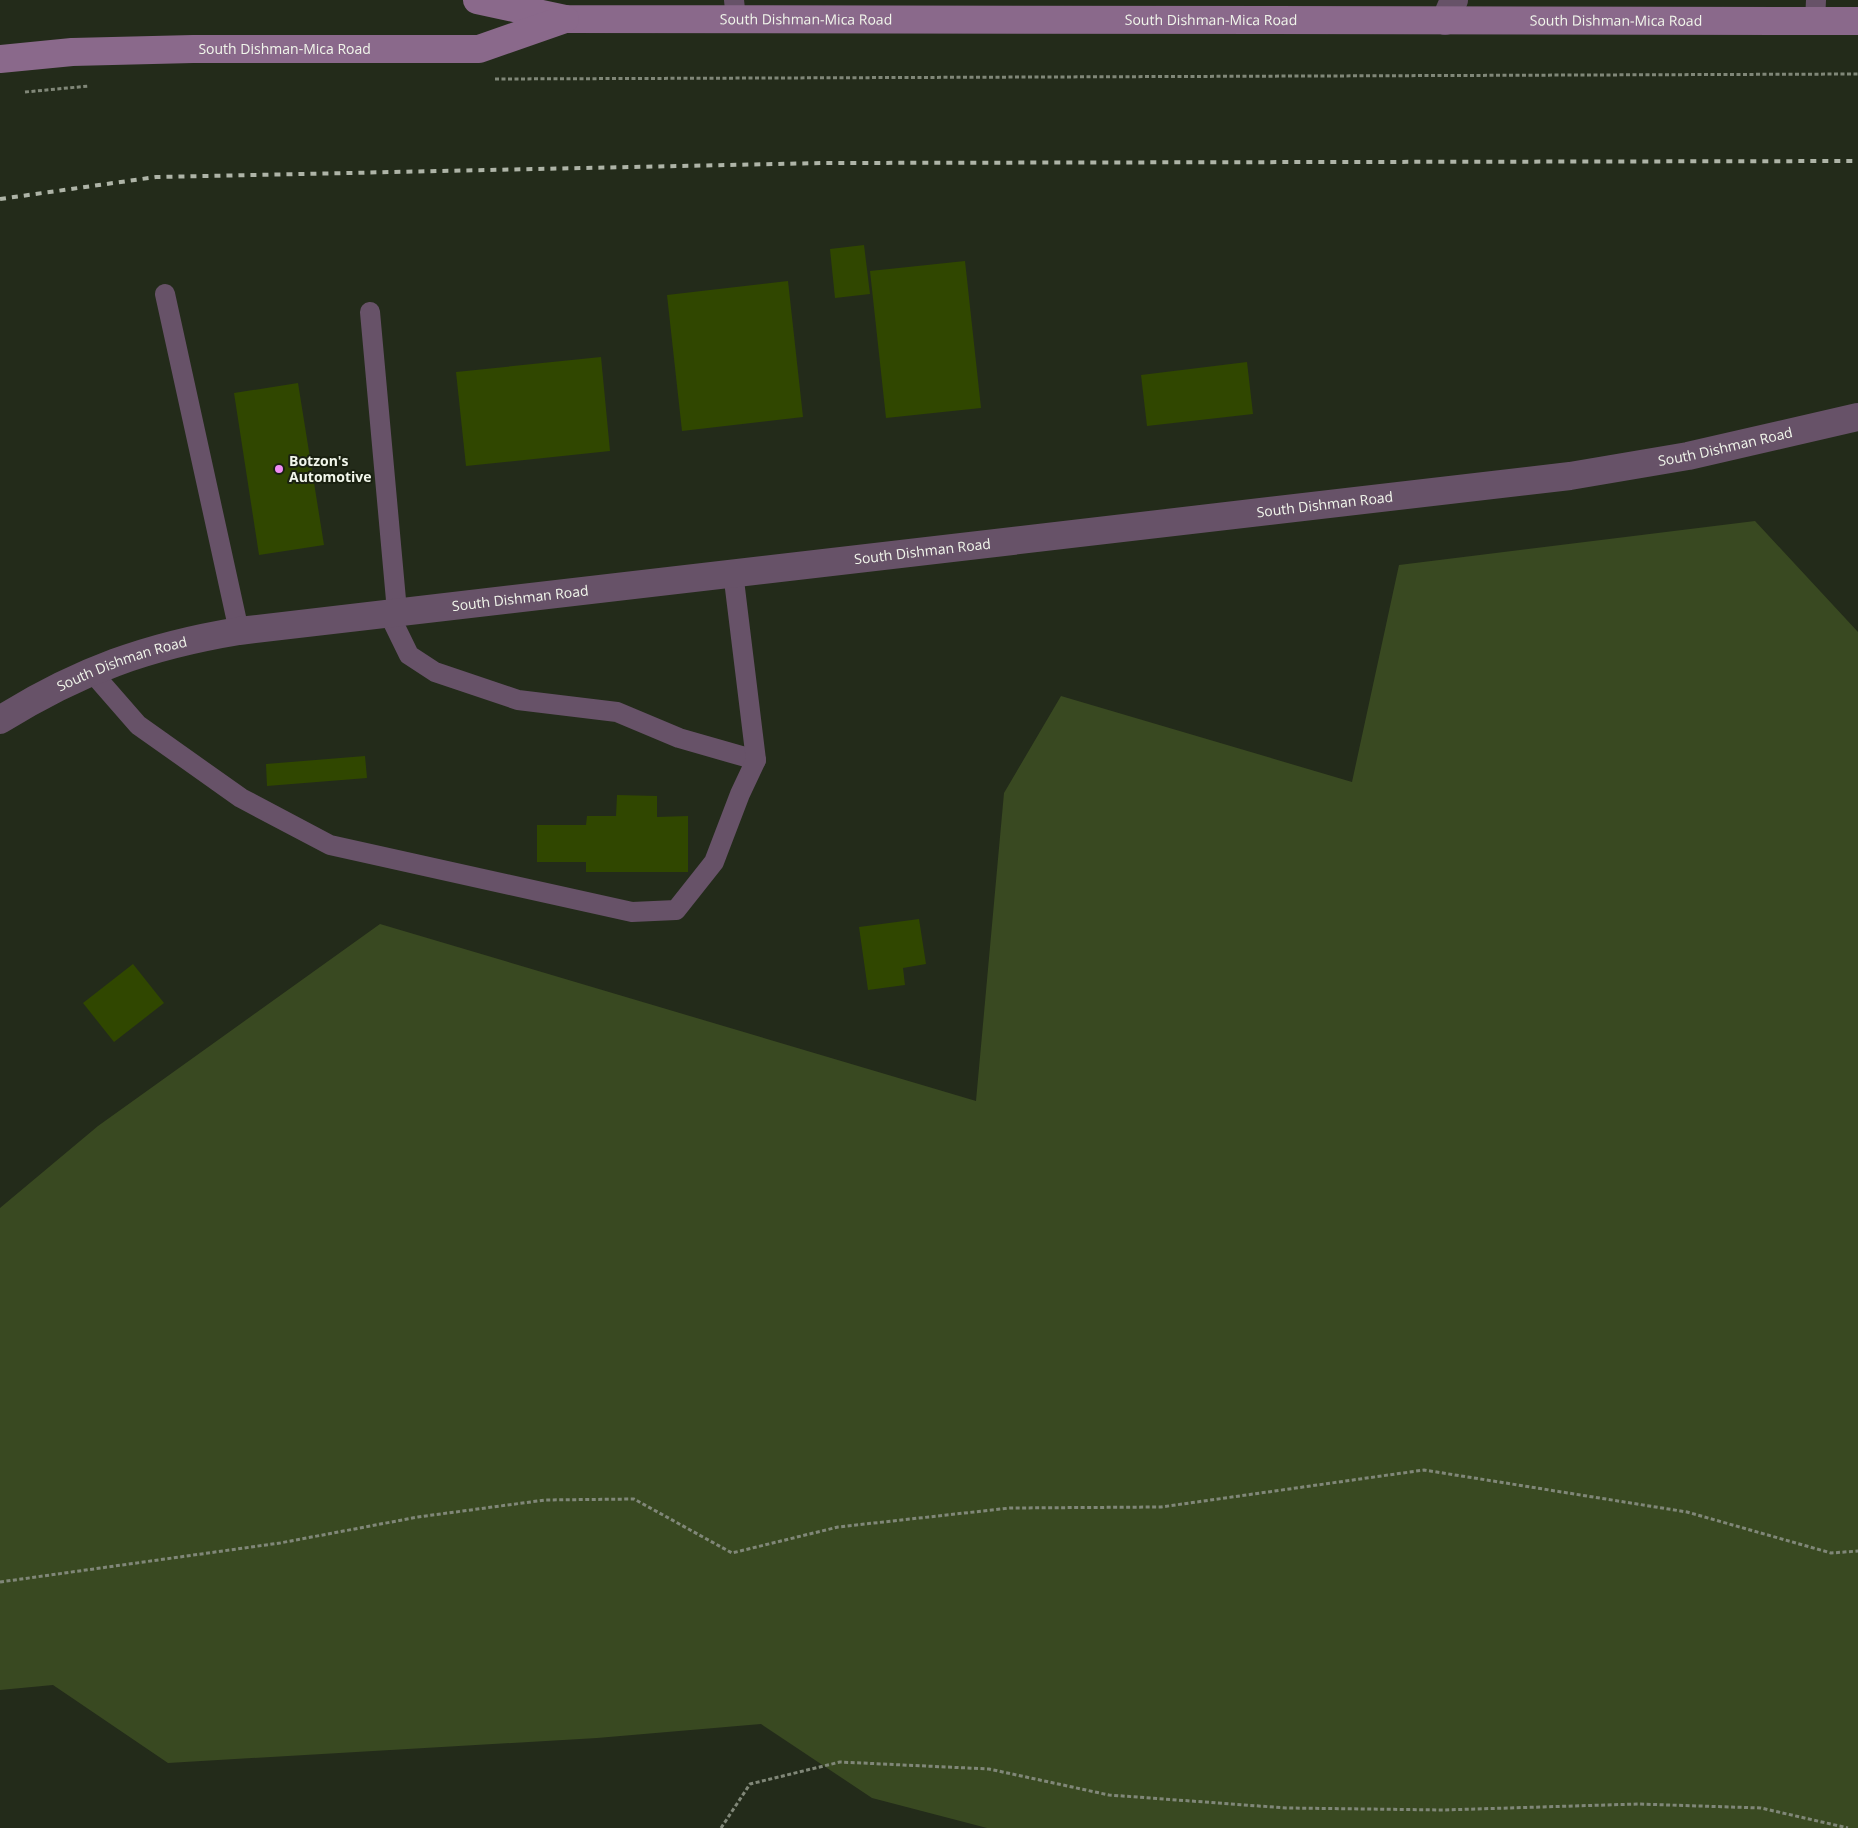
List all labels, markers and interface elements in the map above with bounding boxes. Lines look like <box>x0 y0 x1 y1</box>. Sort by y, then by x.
street label: South Dishman-Mica Road <box>720 9 892 29</box>
street label: South Dishman-Mica Road <box>1125 10 1297 29</box>
street label: South Dishman-Mica Road <box>1530 10 1702 30</box>
street label: South Dishman-Mica Road <box>198 39 371 58</box>
street label: South Dishman Road <box>1657 422 1794 470</box>
place label: Botzon's Automotive <box>289 451 372 486</box>
marker: Botzon's Automotive <box>273 463 285 475</box>
street label: South Dishman Road <box>1255 487 1394 521</box>
street label: South Dishman Road <box>853 534 992 568</box>
street label: South Dishman Road <box>451 580 589 615</box>
street label: South Dishman Road <box>53 632 189 695</box>

